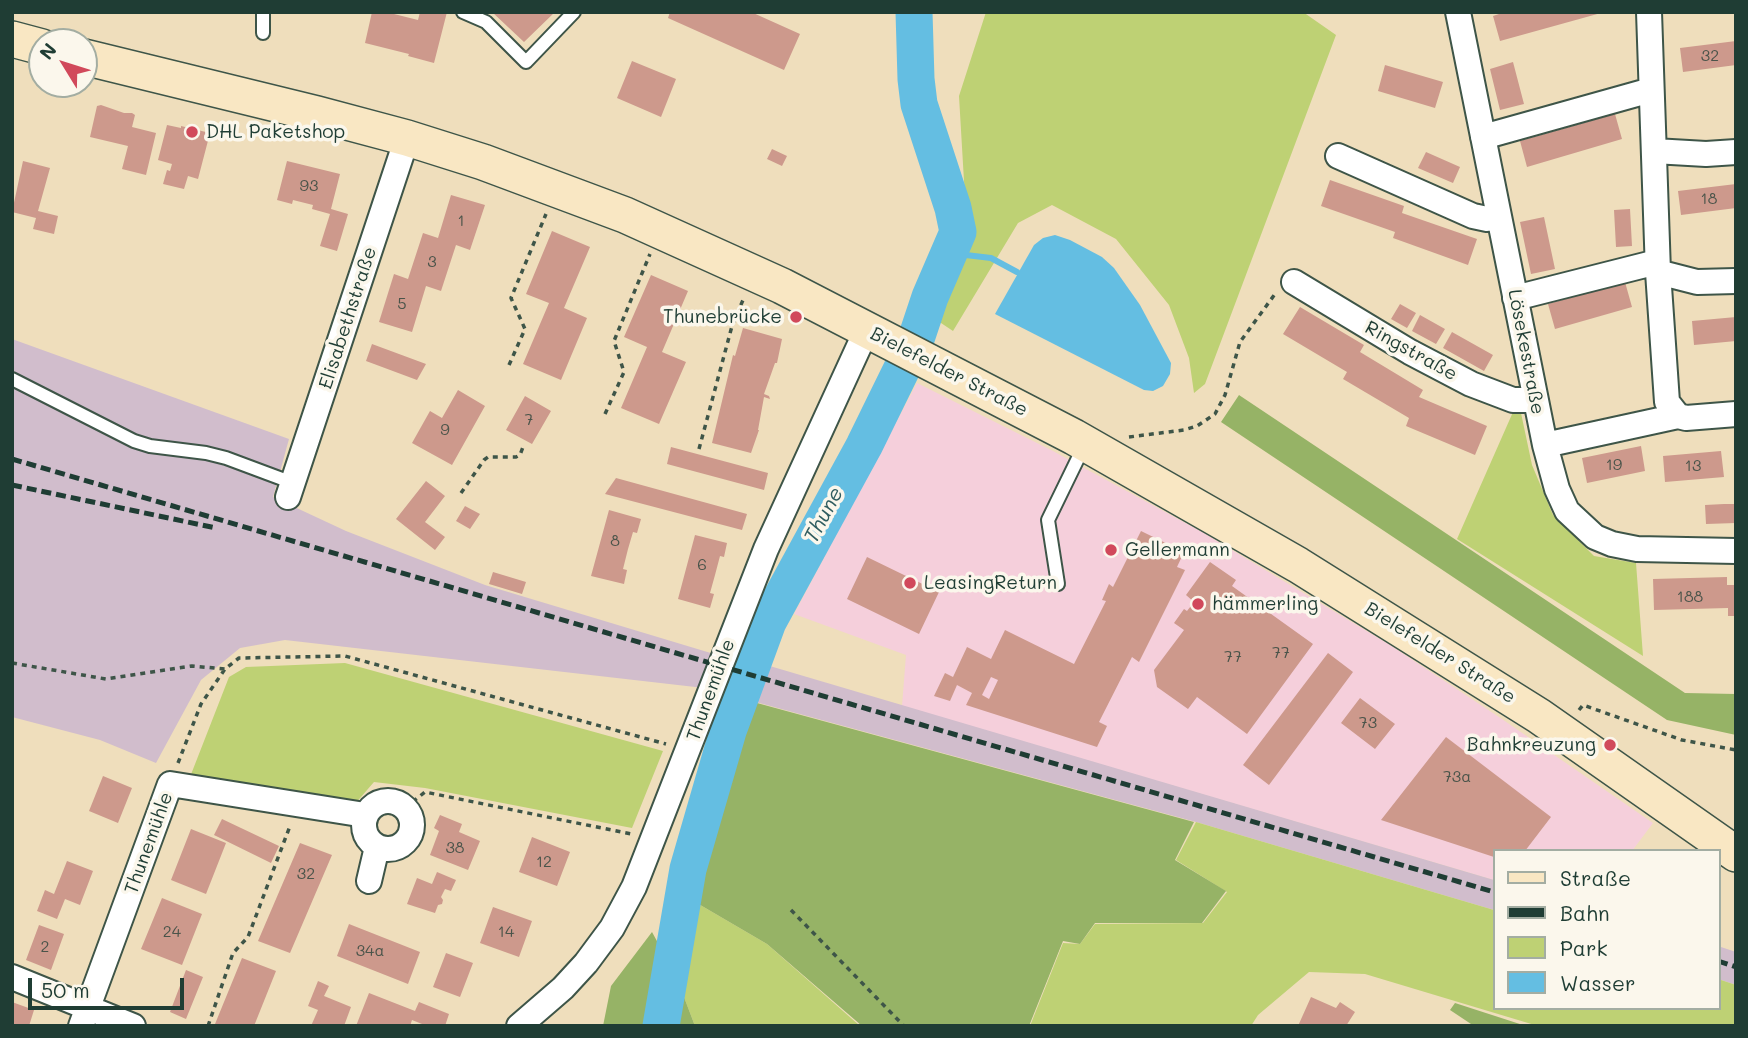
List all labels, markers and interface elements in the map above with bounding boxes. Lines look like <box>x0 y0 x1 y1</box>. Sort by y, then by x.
north arrow <box>28 28 98 98</box>
text: N <box>33 38 62 64</box>
house number: 32 <box>1701 46 1719 66</box>
place label: DHL Paketshop <box>206 121 345 143</box>
marker: DHL Paketshop <box>184 124 200 140</box>
house number: 93 <box>300 176 318 196</box>
house number: 18 <box>1701 189 1717 209</box>
house number: 1 <box>457 211 465 231</box>
street label: Elisabethstraße <box>314 244 382 392</box>
house number: 3 <box>427 252 437 272</box>
street label: Lösekestraße <box>1503 288 1549 416</box>
house number: 5 <box>397 294 407 314</box>
place label: Thunebrücke <box>663 306 782 328</box>
marker: Thunebrücke <box>788 309 804 325</box>
street label: Ringstraße <box>1361 316 1461 386</box>
street label: Bielefelder Straße <box>867 322 1031 422</box>
house number: 7 <box>525 410 533 430</box>
house number: 9 <box>440 420 450 440</box>
house number: 19 <box>1606 455 1622 475</box>
house number: 13 <box>1685 456 1701 476</box>
water label: Thune <box>799 483 849 547</box>
house number: 8 <box>610 531 620 551</box>
place label: Gellermann <box>1125 539 1230 561</box>
marker: Gellermann <box>1103 542 1119 558</box>
house number: 6 <box>697 555 707 575</box>
place label: LeasingReturn <box>924 572 1057 594</box>
marker: LeasingReturn <box>902 575 918 591</box>
house number: 188 <box>1677 587 1703 607</box>
place label: hämmerling <box>1212 593 1318 615</box>
marker: hämmerling <box>1190 596 1206 612</box>
street label: Bielefelder Straße <box>1360 597 1520 709</box>
street label: Thunemühle <box>682 636 740 744</box>
house number: 77 <box>1272 643 1290 663</box>
house number: 77 <box>1224 647 1242 667</box>
house number: 73 <box>1359 713 1377 733</box>
place label: Bahnkreuzung <box>1467 734 1596 756</box>
marker: Bahnkreuzung <box>1602 737 1618 753</box>
house number: 73a <box>1443 767 1471 787</box>
street label: Thunemühle <box>120 789 178 897</box>
house number: 38 <box>445 838 465 858</box>
legend <box>1492 849 1720 1010</box>
house number: 12 <box>536 852 552 872</box>
house number: 32 <box>297 864 315 884</box>
text: Straße <box>1560 864 1631 891</box>
text: Bahn <box>1560 899 1610 926</box>
house number: 24 <box>163 922 181 942</box>
house number: 14 <box>498 922 514 942</box>
text: Park <box>1560 934 1608 961</box>
house number: 2 <box>41 937 49 957</box>
house number: 34a <box>356 941 384 961</box>
scale bar <box>32 964 187 1008</box>
text: Wasser <box>1560 969 1635 996</box>
text: 50 m <box>41 976 90 1003</box>

